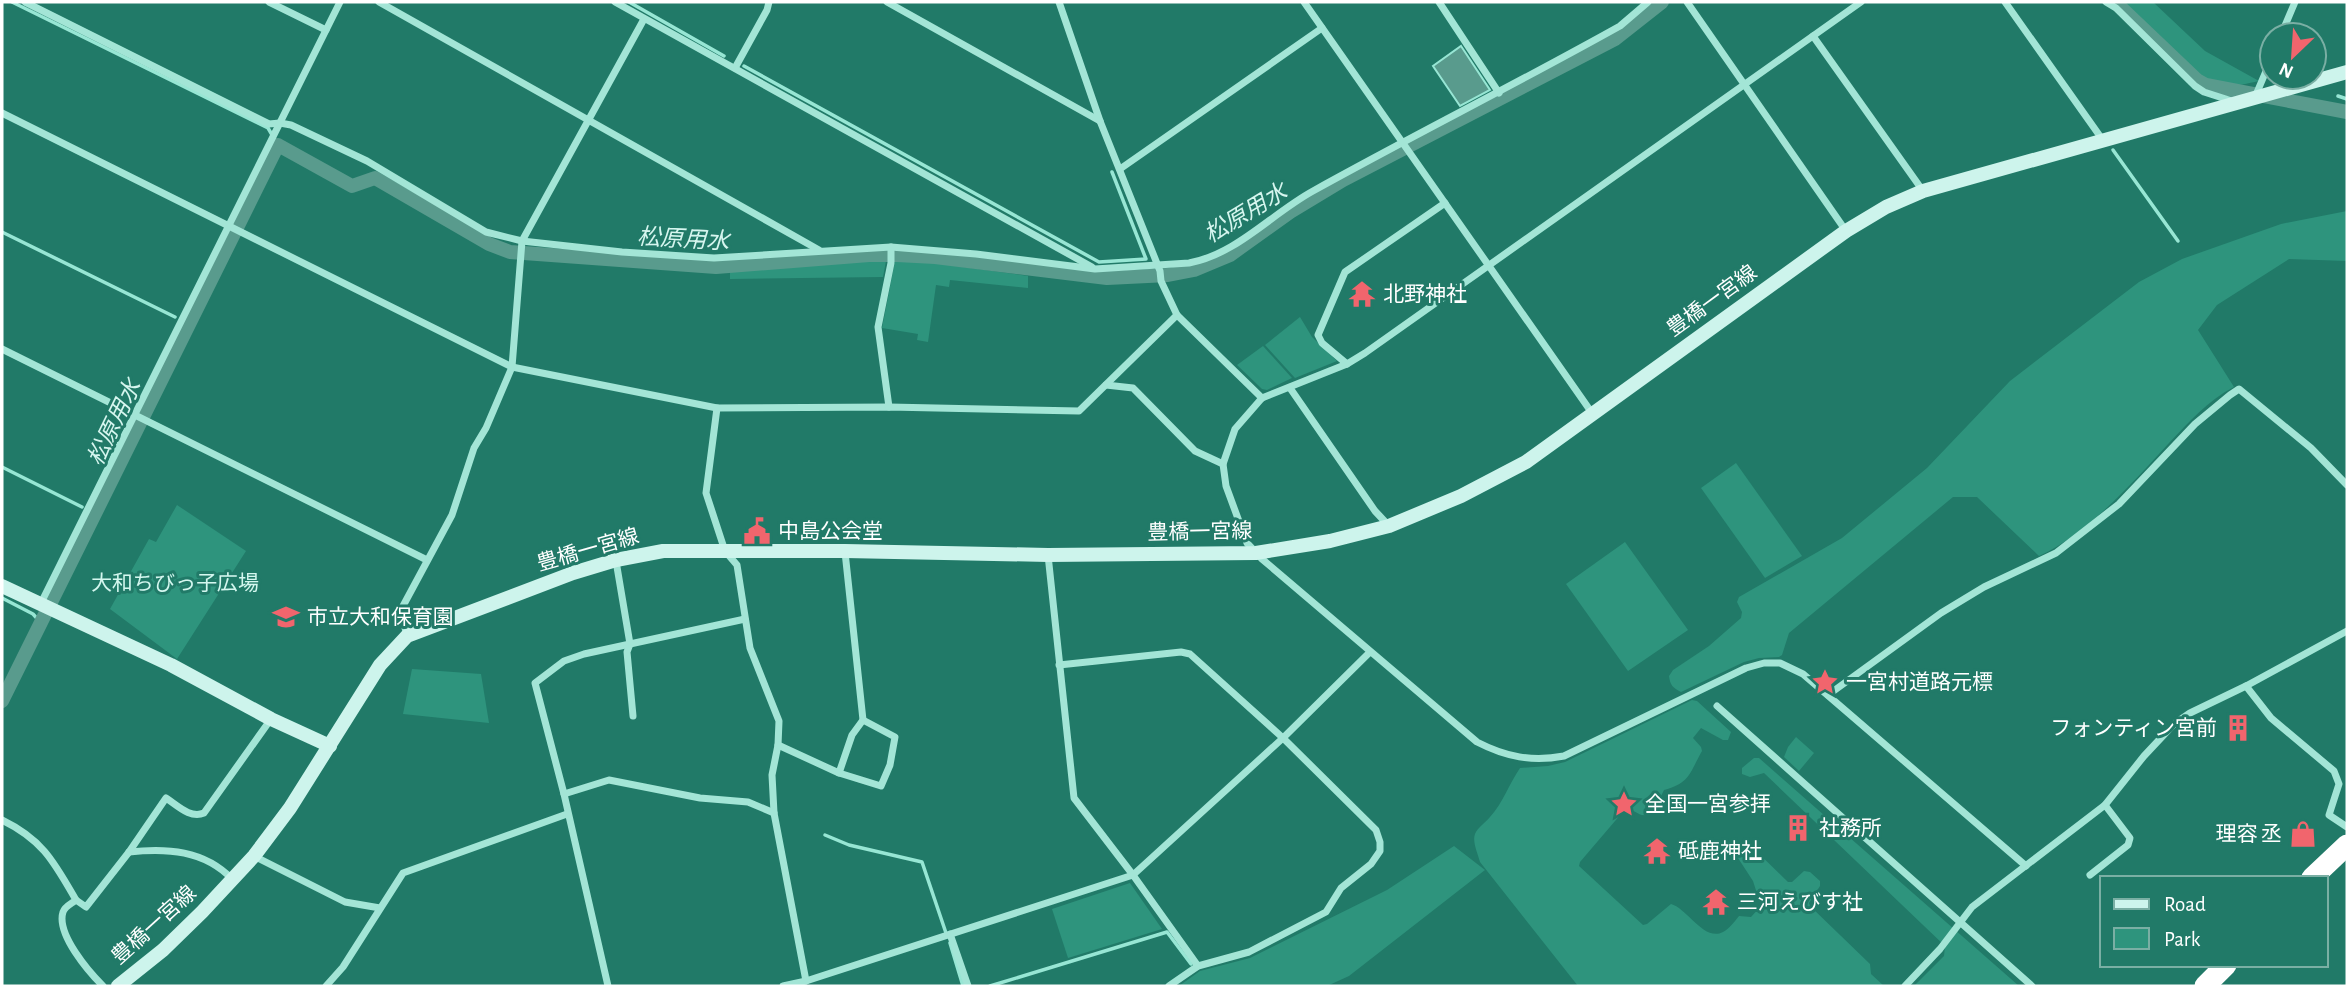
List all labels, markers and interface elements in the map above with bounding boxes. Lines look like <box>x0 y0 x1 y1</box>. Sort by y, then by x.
north arrow <box>2258 21 2328 91</box>
text: N <box>2276 59 2296 81</box>
water label: 松原用水 <box>1200 177 1294 248</box>
water label: 松原用水 <box>636 224 733 254</box>
street label: 豊橋一宮線 <box>1663 261 1761 340</box>
temple icon: 北野神社 <box>1347 279 1377 309</box>
place label: 北野神社 <box>1383 283 1467 305</box>
water label: 松原用水 <box>83 373 147 469</box>
public building icon: 中島公会堂 <box>742 516 772 546</box>
place label: 中島公会堂 <box>778 520 883 542</box>
street label: 豊橋一宮線 <box>1147 520 1253 543</box>
street label: 豊橋一宮線 <box>534 524 641 575</box>
park label: 大和ちびっ子広場 <box>91 572 259 594</box>
school or university icon: 市立大和保育園 <box>271 602 301 632</box>
place label: 市立大和保育園 <box>307 606 454 628</box>
place icon: 一宮村道路元標 <box>1810 667 1840 697</box>
place label: 一宮村道路元標 <box>1846 671 1993 693</box>
building icon: フォンティン宮前 <box>2223 713 2253 743</box>
place label: フォンティン宮前 <box>2050 717 2217 739</box>
place icon: 全国一宮参拝 <box>1609 789 1639 819</box>
place label: 全国一宮参拝 <box>1645 793 1771 815</box>
building icon: 社務所 <box>1783 813 1813 843</box>
place label: 社務所 <box>1819 817 1882 839</box>
shop icon: 理容 丞 <box>2288 819 2318 849</box>
place label: 理容 丞 <box>2216 823 2282 845</box>
temple icon: 砥鹿神社 <box>1642 836 1672 866</box>
place label: 砥鹿神社 <box>1678 840 1762 862</box>
legend <box>2100 876 2328 967</box>
street label: 豊橋一宮線 <box>107 881 200 968</box>
temple icon: 三河えびす社 <box>1701 887 1731 917</box>
place label: 三河えびす社 <box>1737 891 1863 913</box>
text: Road <box>2164 894 2206 915</box>
text: Park <box>2164 929 2201 950</box>

